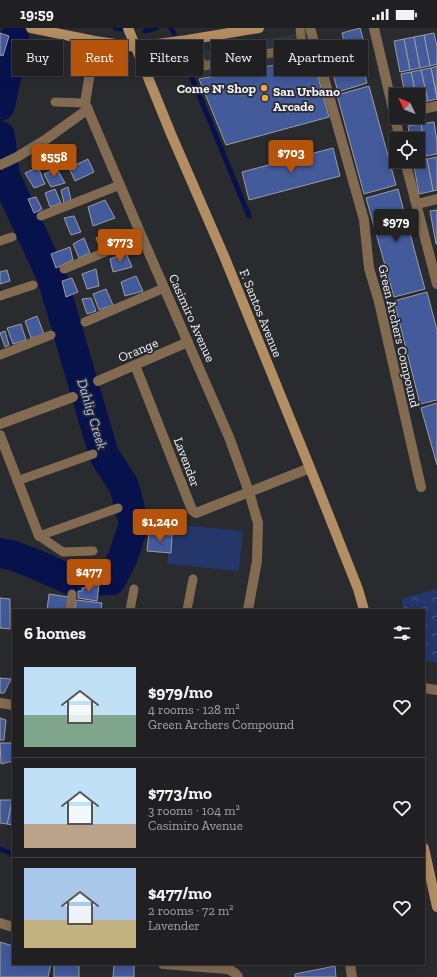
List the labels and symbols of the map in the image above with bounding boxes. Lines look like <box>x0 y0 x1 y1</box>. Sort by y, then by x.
place label: Come N' Shop <box>177 81 257 96</box>
marker: Come N' Shop <box>259 83 269 93</box>
place label: San Urbano Arcade <box>273 84 340 114</box>
north arrow <box>389 88 425 124</box>
marker: San Urbano Arcade <box>260 93 270 103</box>
pin: $703 <box>267 140 315 174</box>
pin: $558 <box>30 144 78 178</box>
pin: $979 <box>372 209 420 243</box>
pin: $773 <box>96 229 144 263</box>
street label: Green Archers Compound <box>375 263 423 409</box>
street label: F. Santos Avenue <box>237 267 285 359</box>
street label: Casimiro Avenue <box>166 272 218 364</box>
street label: Orange <box>116 335 160 365</box>
water label: Dahlig Creek <box>73 377 111 451</box>
street label: Lavender <box>171 435 203 489</box>
pin: $1,240 <box>127 509 193 543</box>
pin: $477 <box>65 559 113 593</box>

